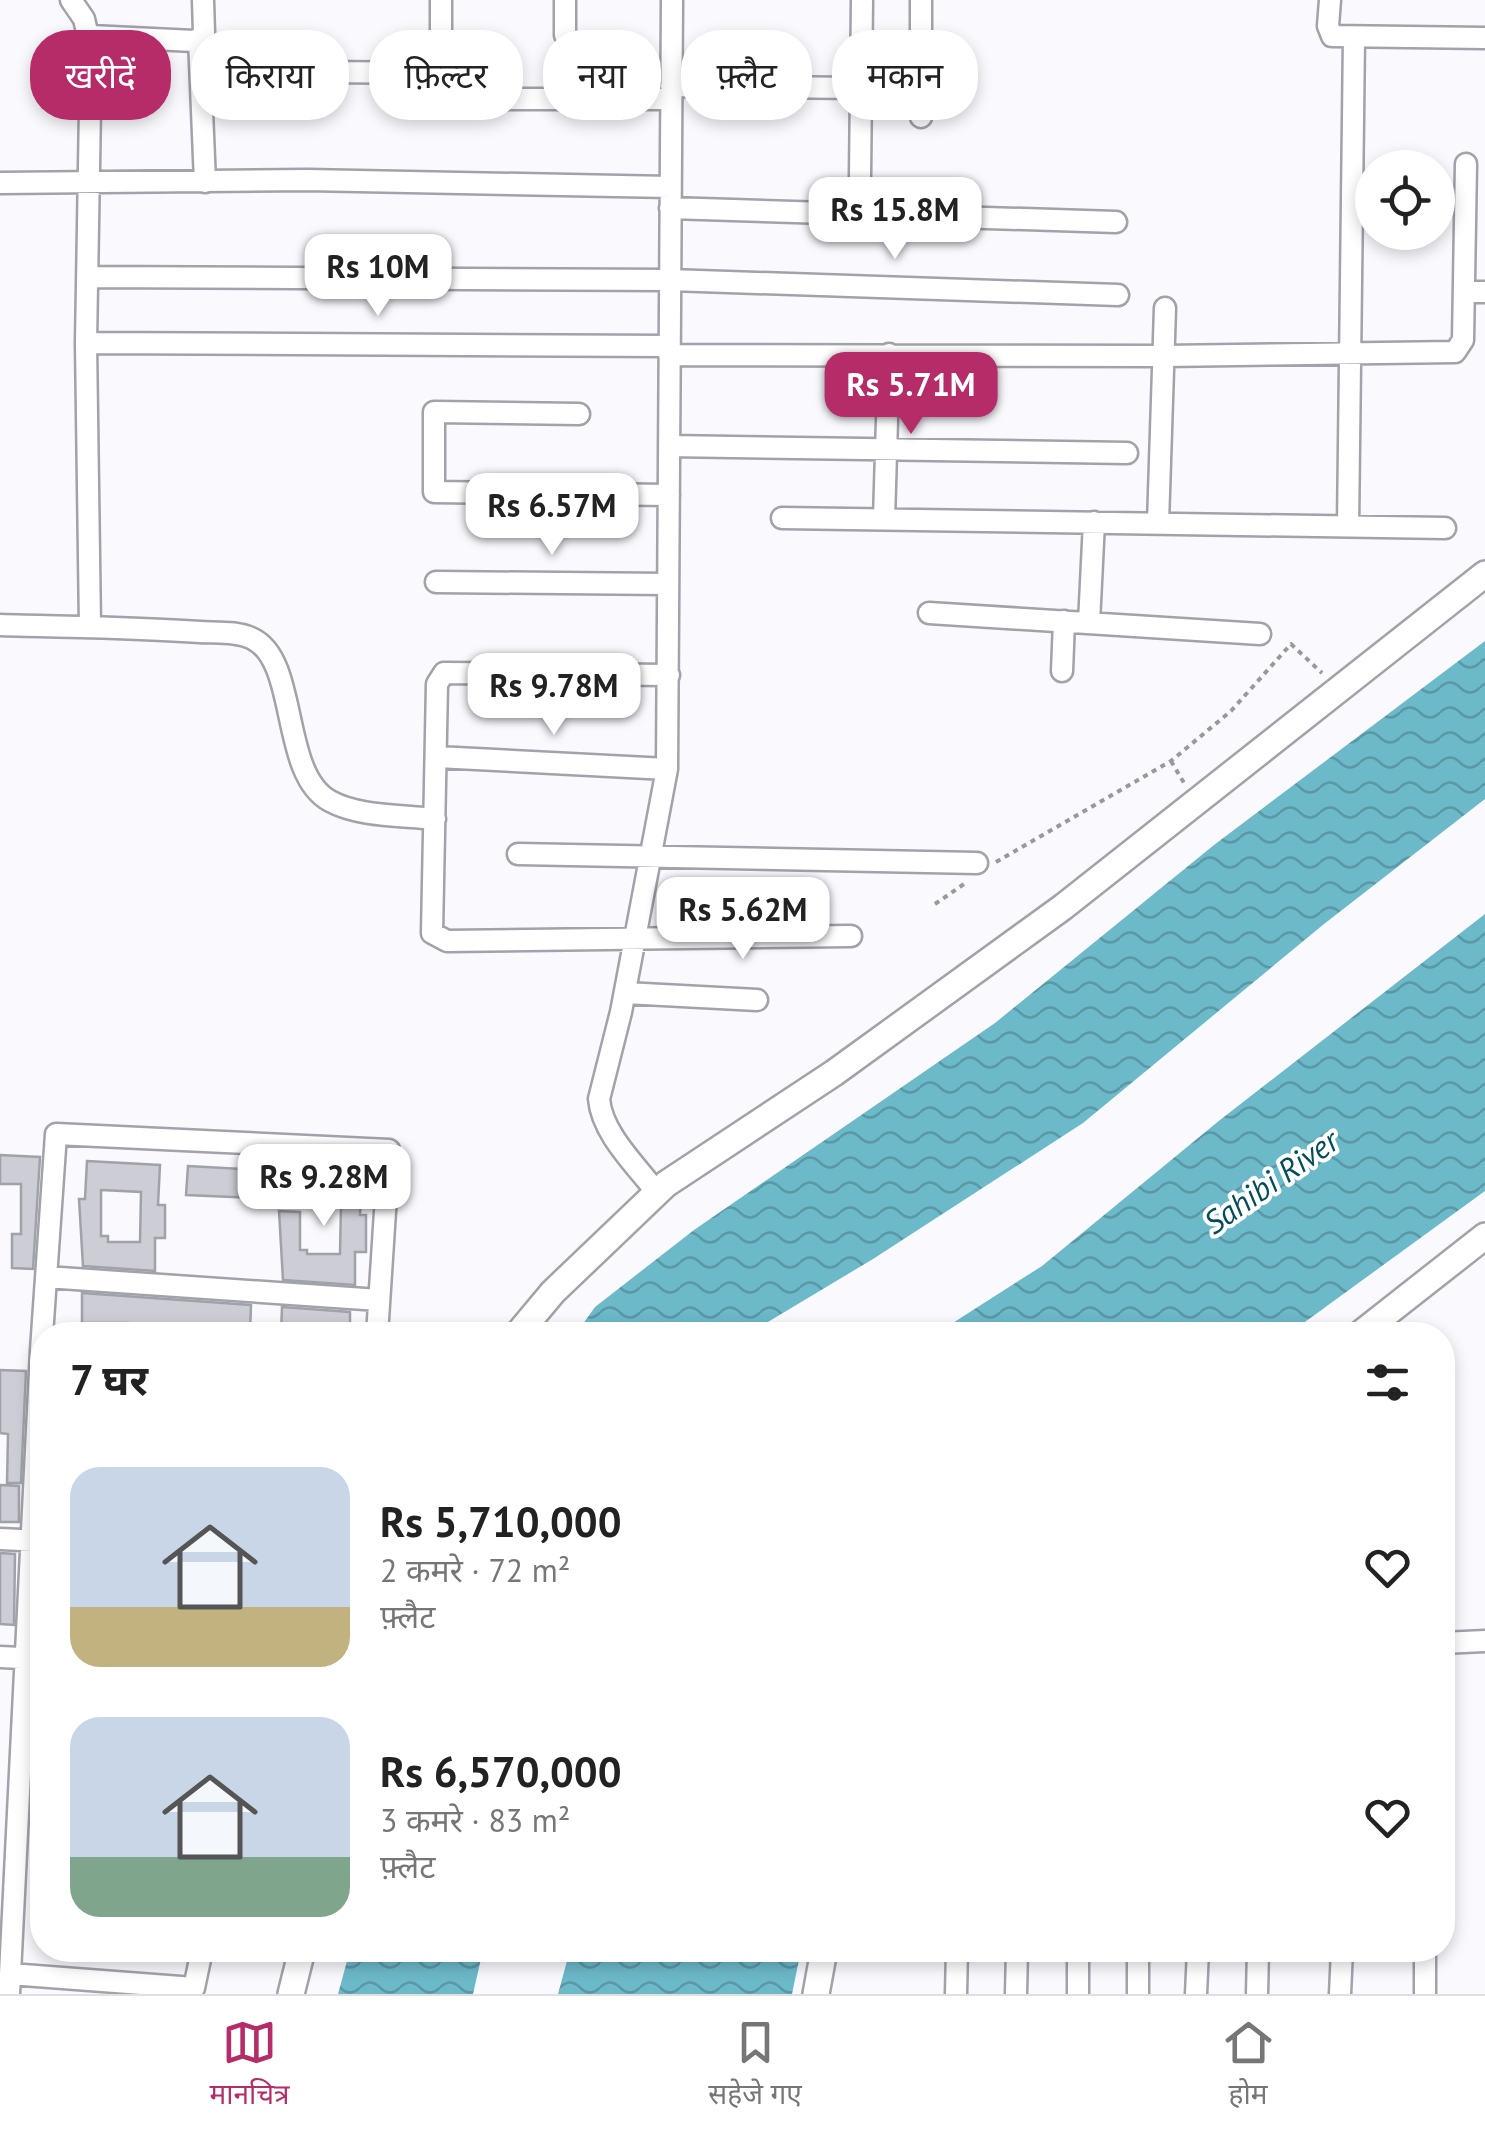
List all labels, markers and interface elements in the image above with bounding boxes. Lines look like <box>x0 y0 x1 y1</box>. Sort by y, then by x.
chip: खरीदें <box>30 30 171 120</box>
chip: किराया <box>191 30 349 120</box>
chip: फ़िल्टर <box>369 30 523 120</box>
chip: नया <box>543 30 661 120</box>
chip: फ़्लैट <box>681 30 812 120</box>
chip: मकान <box>832 30 978 120</box>
map controls <box>1355 150 1455 250</box>
button: locate <box>1355 150 1455 250</box>
pin: Rs 15.8M <box>792 177 998 262</box>
text: Rs 15.8M <box>831 188 959 230</box>
pin: Rs 10M <box>297 234 459 319</box>
text: Rs 10M <box>327 245 429 287</box>
pin: Rs 5.71M <box>808 352 1014 437</box>
text: Rs 5.71M <box>847 363 975 405</box>
pin: Rs 6.57M <box>449 473 655 558</box>
text: Rs 6.57M <box>488 484 616 526</box>
pin: Rs 9.78M <box>451 653 657 738</box>
text: Rs 9.78M <box>490 664 618 706</box>
pin: Rs 5.62M <box>640 877 846 962</box>
text: Rs 5.62M <box>679 888 807 930</box>
water label: Sahibi River <box>1195 1118 1348 1243</box>
pin: Rs 9.28M <box>221 1144 427 1229</box>
text: Rs 9.28M <box>260 1155 388 1197</box>
text: 7 घर <box>70 1352 148 1407</box>
icon: filters <box>1360 1355 1415 1410</box>
text: Rs 5,710,000 <box>380 1494 622 1549</box>
icon: home <box>150 1507 270 1627</box>
icon: heart <box>1360 1540 1415 1595</box>
text: 2 कमरे · 72 m² <box>380 1549 570 1591</box>
text: फ़्लैट <box>380 1595 435 1637</box>
text: Rs 6,570,000 <box>380 1744 622 1799</box>
icon: home <box>150 1757 270 1877</box>
icon: heart <box>1360 1790 1415 1845</box>
text: 3 कमरे · 83 m² <box>380 1799 570 1841</box>
text: फ़्लैट <box>380 1845 435 1887</box>
tab: मानचित्र <box>209 2015 289 2115</box>
tab: सहेजे गए <box>708 2015 802 2115</box>
tab: होम <box>1221 2015 1276 2115</box>

